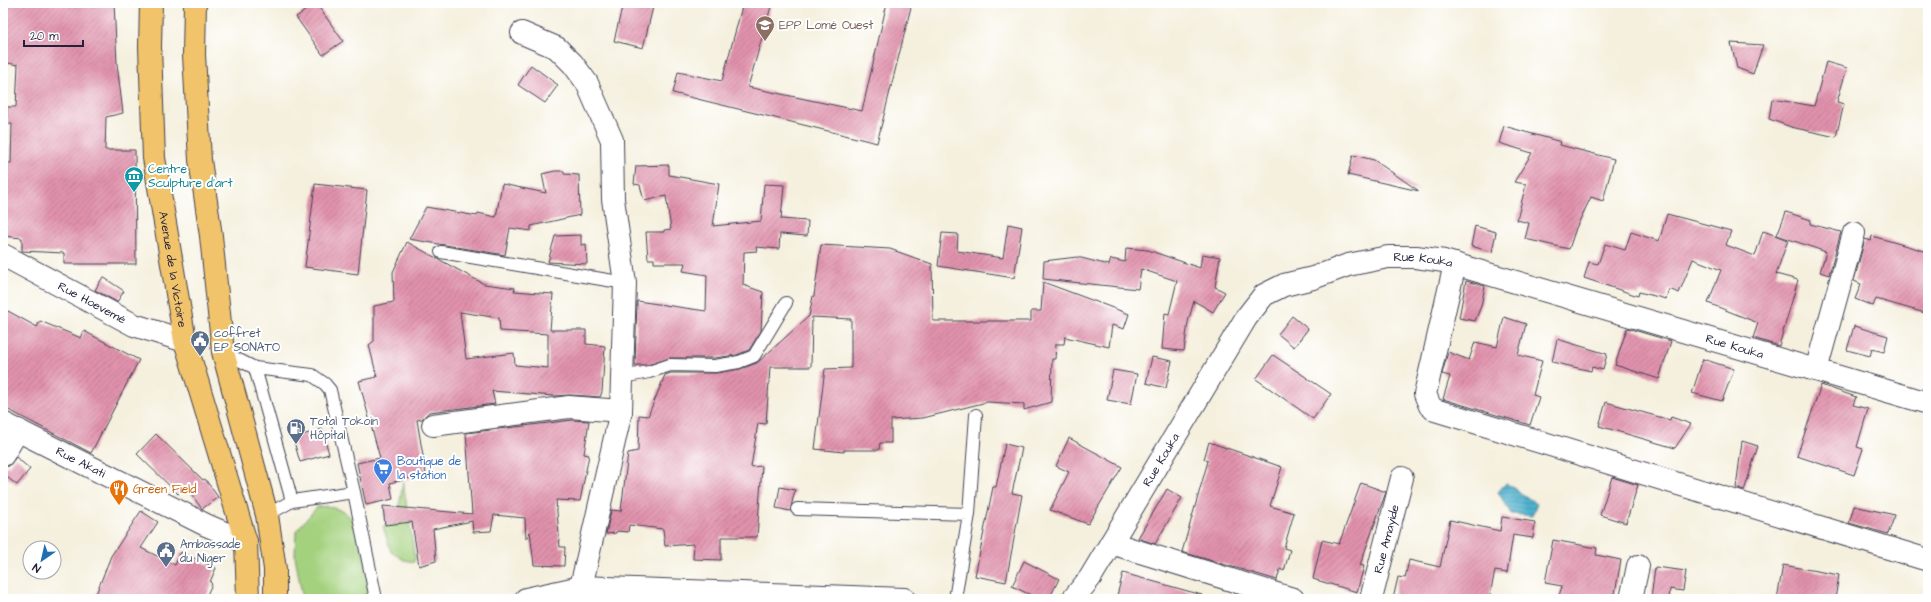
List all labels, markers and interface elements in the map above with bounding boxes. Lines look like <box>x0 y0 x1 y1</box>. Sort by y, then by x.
school or university icon: EPP Lomé Ouest <box>754 14 776 42</box>
place label: EPP Lomé Ouest <box>779 17 874 34</box>
scale bar <box>24 22 83 48</box>
text: 20 m <box>30 28 59 45</box>
place label: Centre Sculpture d'art <box>148 161 233 192</box>
museum icon: Centre Sculpture d'art <box>123 165 145 193</box>
street label: Avenue de la Victoire <box>154 210 191 329</box>
street label: Rue Kouka <box>1393 249 1455 272</box>
street label: Rue Hoevemé <box>55 278 129 328</box>
place label: coffret EP SONATO <box>214 325 280 356</box>
public building icon: coffret EP SONATO <box>189 329 211 357</box>
street label: Rue Kouka <box>1704 330 1766 363</box>
place label: Total Tokoin Hôpital <box>310 413 378 444</box>
fuel station icon: Total Tokoin Hôpital <box>285 417 307 445</box>
street label: Rue Kouka <box>1139 430 1184 490</box>
street label: Rue Akati <box>53 443 109 482</box>
place label: Boutique de la station <box>397 453 462 484</box>
supermarket icon: Boutique de la station <box>372 457 394 485</box>
restaurant icon: Green Field <box>108 478 130 506</box>
place label: Green Field <box>133 481 196 498</box>
street label: Rue Amayide <box>1370 502 1404 575</box>
place label: Ambassade du Niger <box>180 536 241 568</box>
north arrow <box>22 540 62 580</box>
public building icon: Ambassade du Niger <box>155 540 177 568</box>
text: N <box>30 560 44 576</box>

